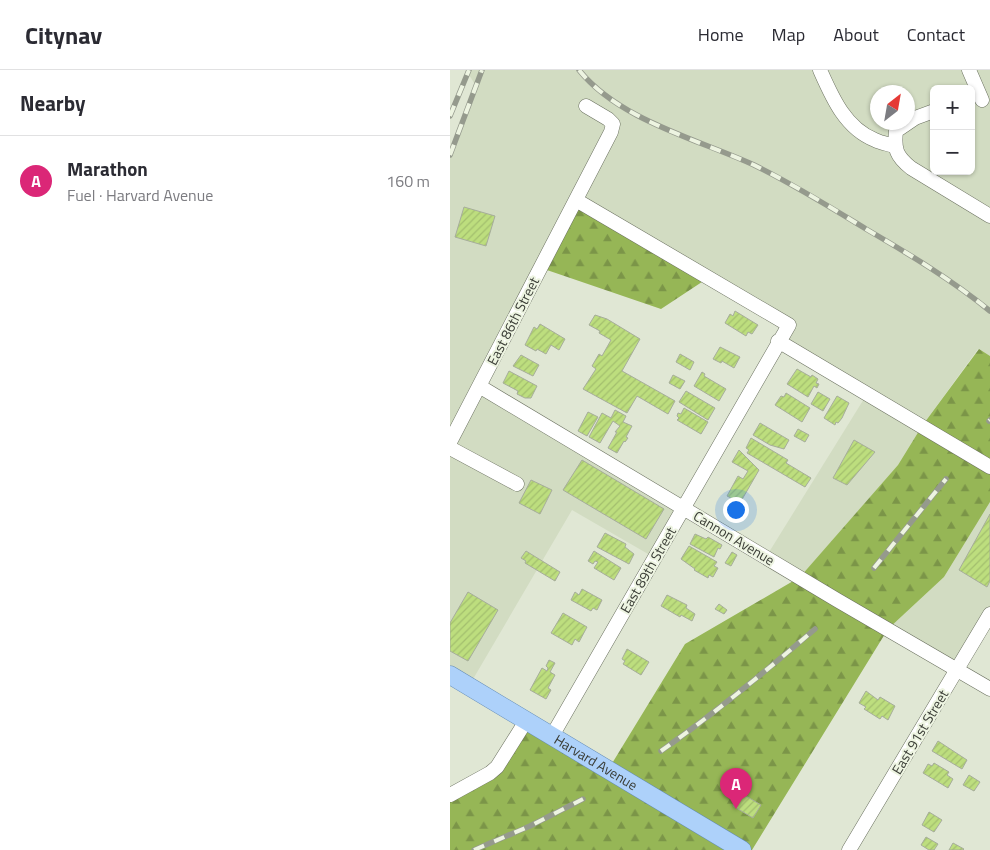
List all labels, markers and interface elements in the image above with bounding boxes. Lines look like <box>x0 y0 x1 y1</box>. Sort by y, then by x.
text: Citynav <box>25 17 102 53</box>
text: Home <box>698 21 744 48</box>
text: Map <box>772 21 805 48</box>
text: About <box>833 21 879 48</box>
text: Contact <box>907 21 965 48</box>
north arrow <box>870 85 915 130</box>
map controls <box>930 85 975 175</box>
button: + <box>930 85 975 130</box>
text: Nearby <box>20 87 85 119</box>
button: − <box>930 130 975 175</box>
text: Marathon <box>67 154 148 183</box>
text: A <box>31 169 41 193</box>
text: 160 m <box>386 169 430 193</box>
text: Fuel · Harvard Avenue <box>67 183 213 207</box>
street label: East 86th Street <box>481 273 544 369</box>
your location <box>723 497 749 523</box>
street label: Cannon Avenue <box>690 505 779 570</box>
street label: East 89th Street <box>614 523 681 617</box>
street label: East 91st Street <box>886 685 953 778</box>
street label: Harvard Avenue <box>550 729 642 795</box>
pin: A <box>720 768 752 809</box>

